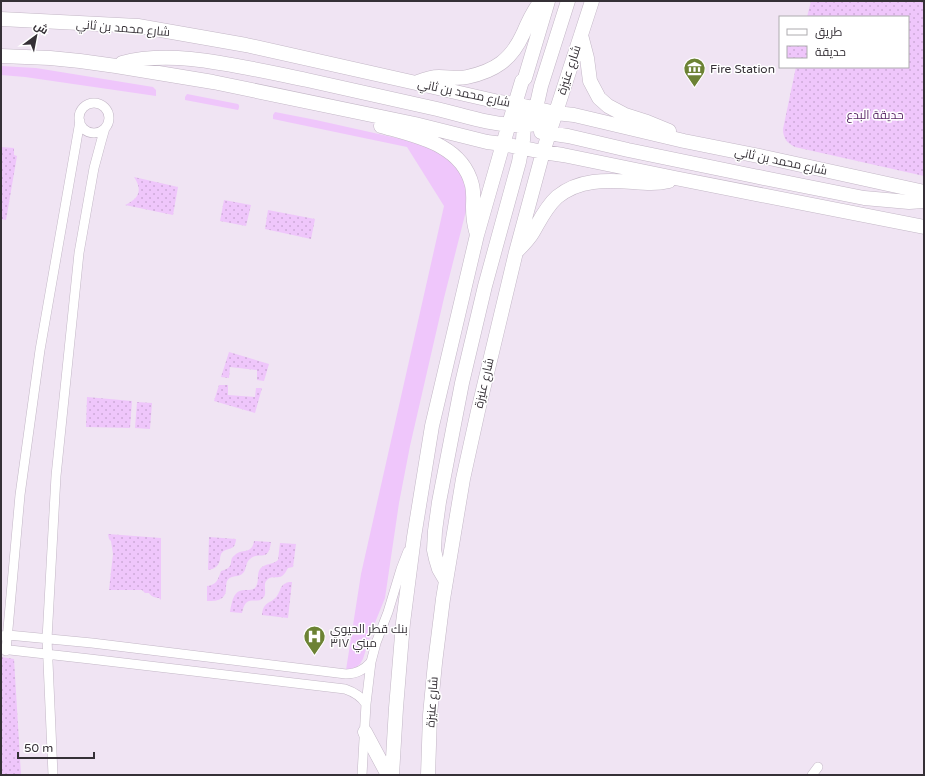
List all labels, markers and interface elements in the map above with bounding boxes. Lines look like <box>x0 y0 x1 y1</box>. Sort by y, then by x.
north arrow <box>16 16 56 56</box>
legend <box>779 16 909 68</box>
street label: شارع محمد بن ثاني <box>75 17 171 42</box>
text: ش <box>32 19 50 37</box>
text: طريق <box>815 25 843 39</box>
street label: شارع عنيزة <box>554 43 585 97</box>
text: حديقة <box>815 45 846 59</box>
museum icon: Fire Station <box>681 56 707 89</box>
place label: Fire Station <box>710 62 775 76</box>
street label: شارع محمد بن ثاني <box>416 76 512 113</box>
park label: حديقة البدع <box>846 108 904 123</box>
street label: شارع محمد بن ثاني <box>733 144 829 181</box>
street label: شارع عنيزة <box>471 356 498 410</box>
place label: بنك قطر الحيوي مبني ٣١٧ <box>330 622 408 653</box>
hospital icon: بنك قطر الحيوي مبني ٣١٧ <box>302 623 328 656</box>
street label: شارع عنيزة <box>423 676 442 728</box>
scale bar <box>18 734 94 760</box>
text: 50 m <box>24 741 53 755</box>

